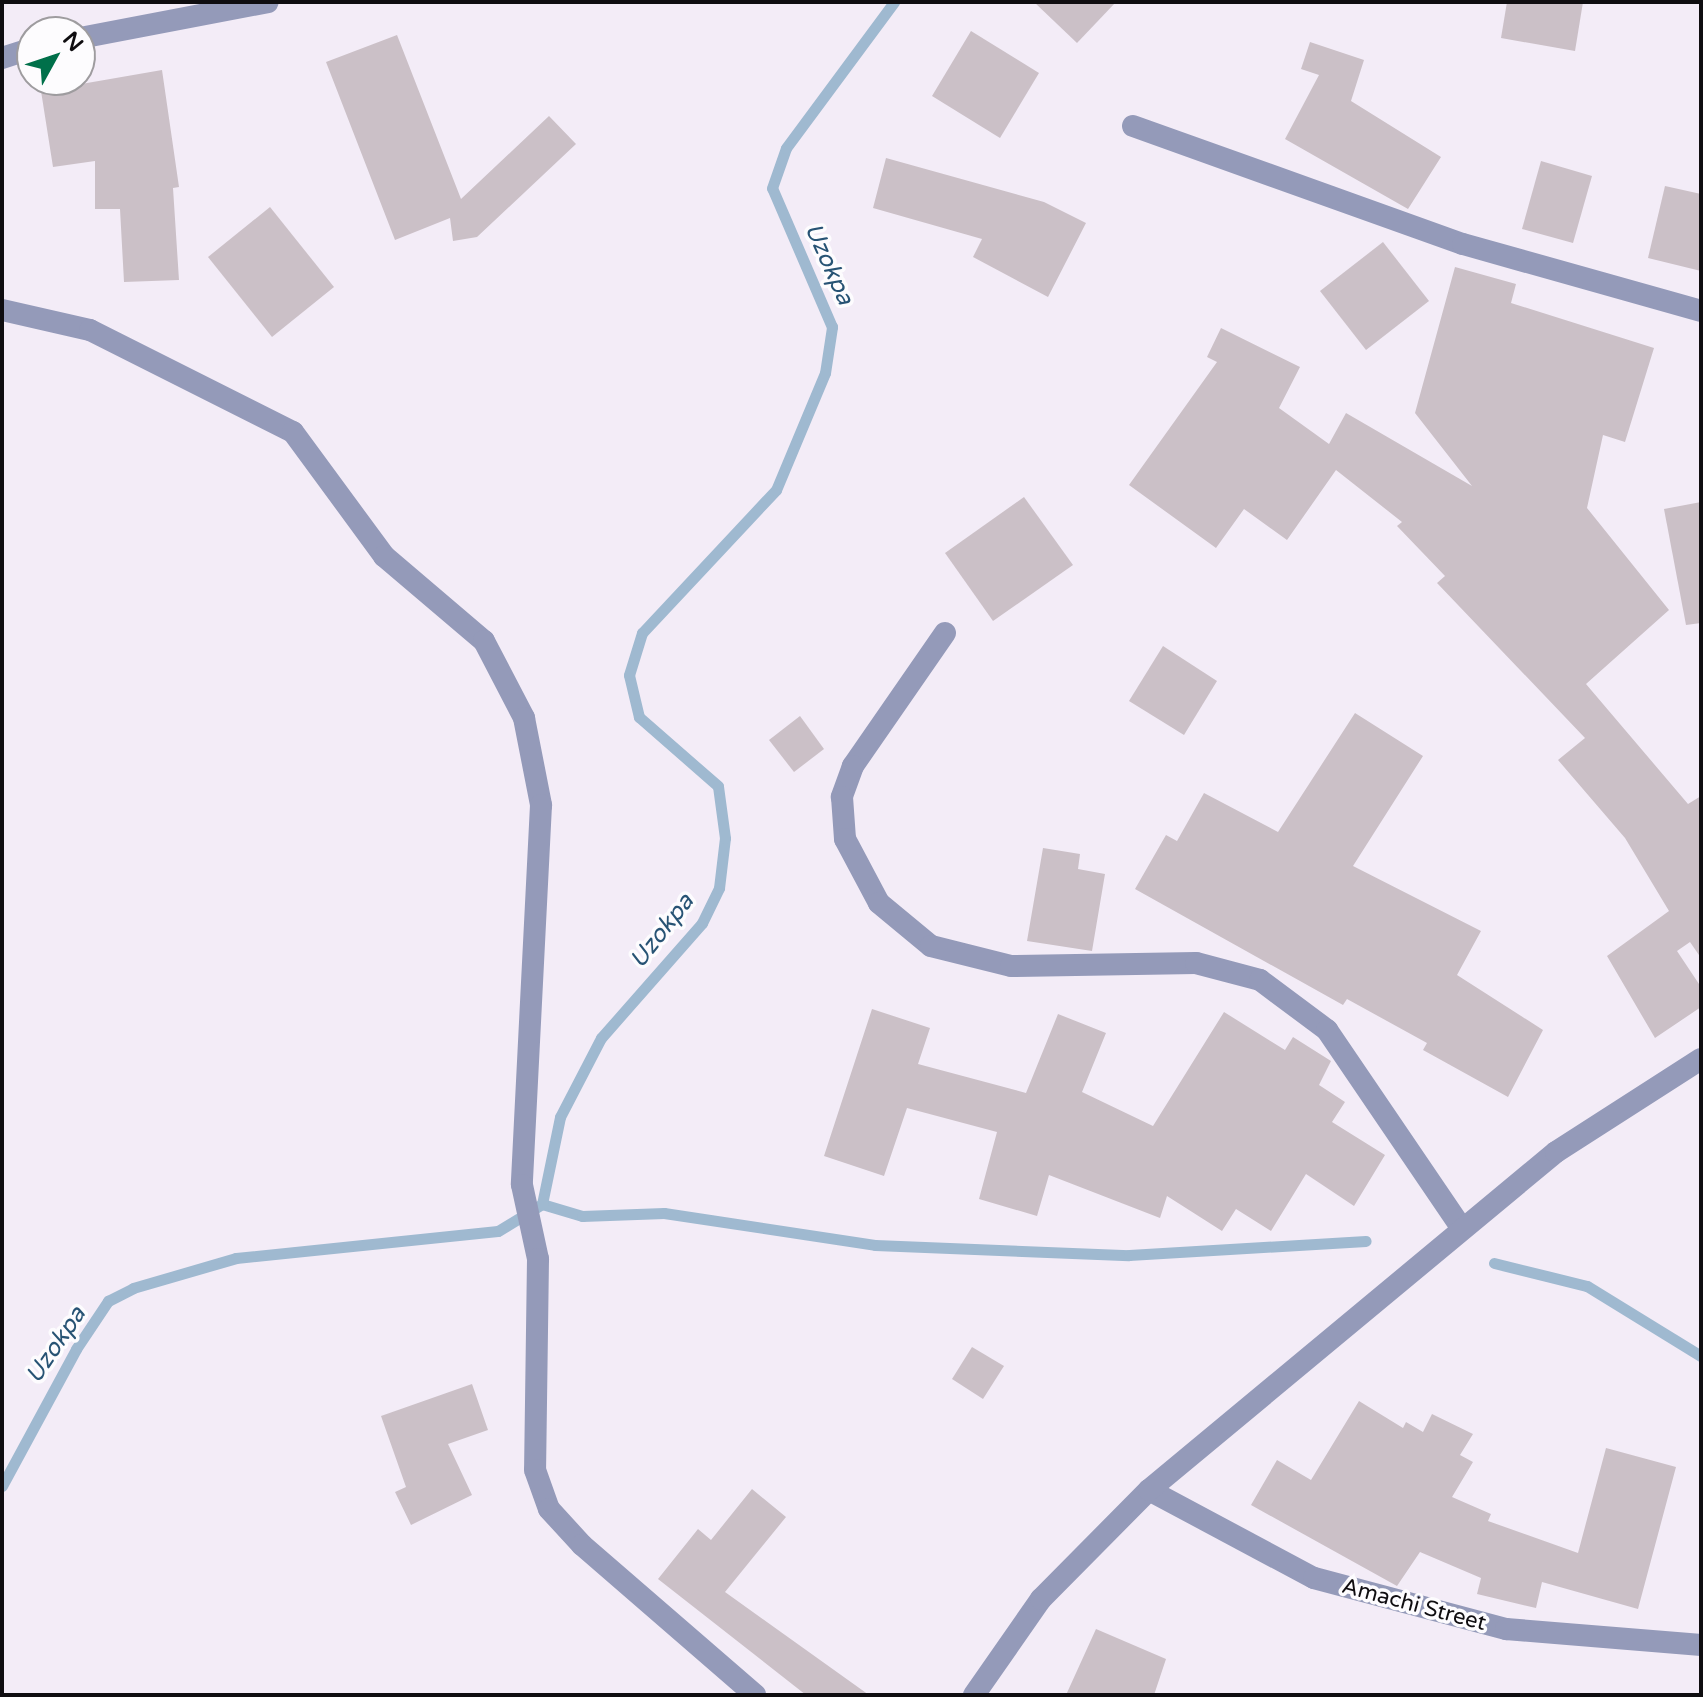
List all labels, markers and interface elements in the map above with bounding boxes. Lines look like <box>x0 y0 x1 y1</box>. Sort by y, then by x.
north arrow <box>16 16 96 96</box>
text: N <box>57 27 88 57</box>
water label: Uzokpa <box>798 219 860 309</box>
water label: Uzokpa <box>624 888 700 974</box>
water label: Uzokpa <box>20 1301 92 1389</box>
street label: Amachi Street <box>1339 1573 1489 1637</box>

